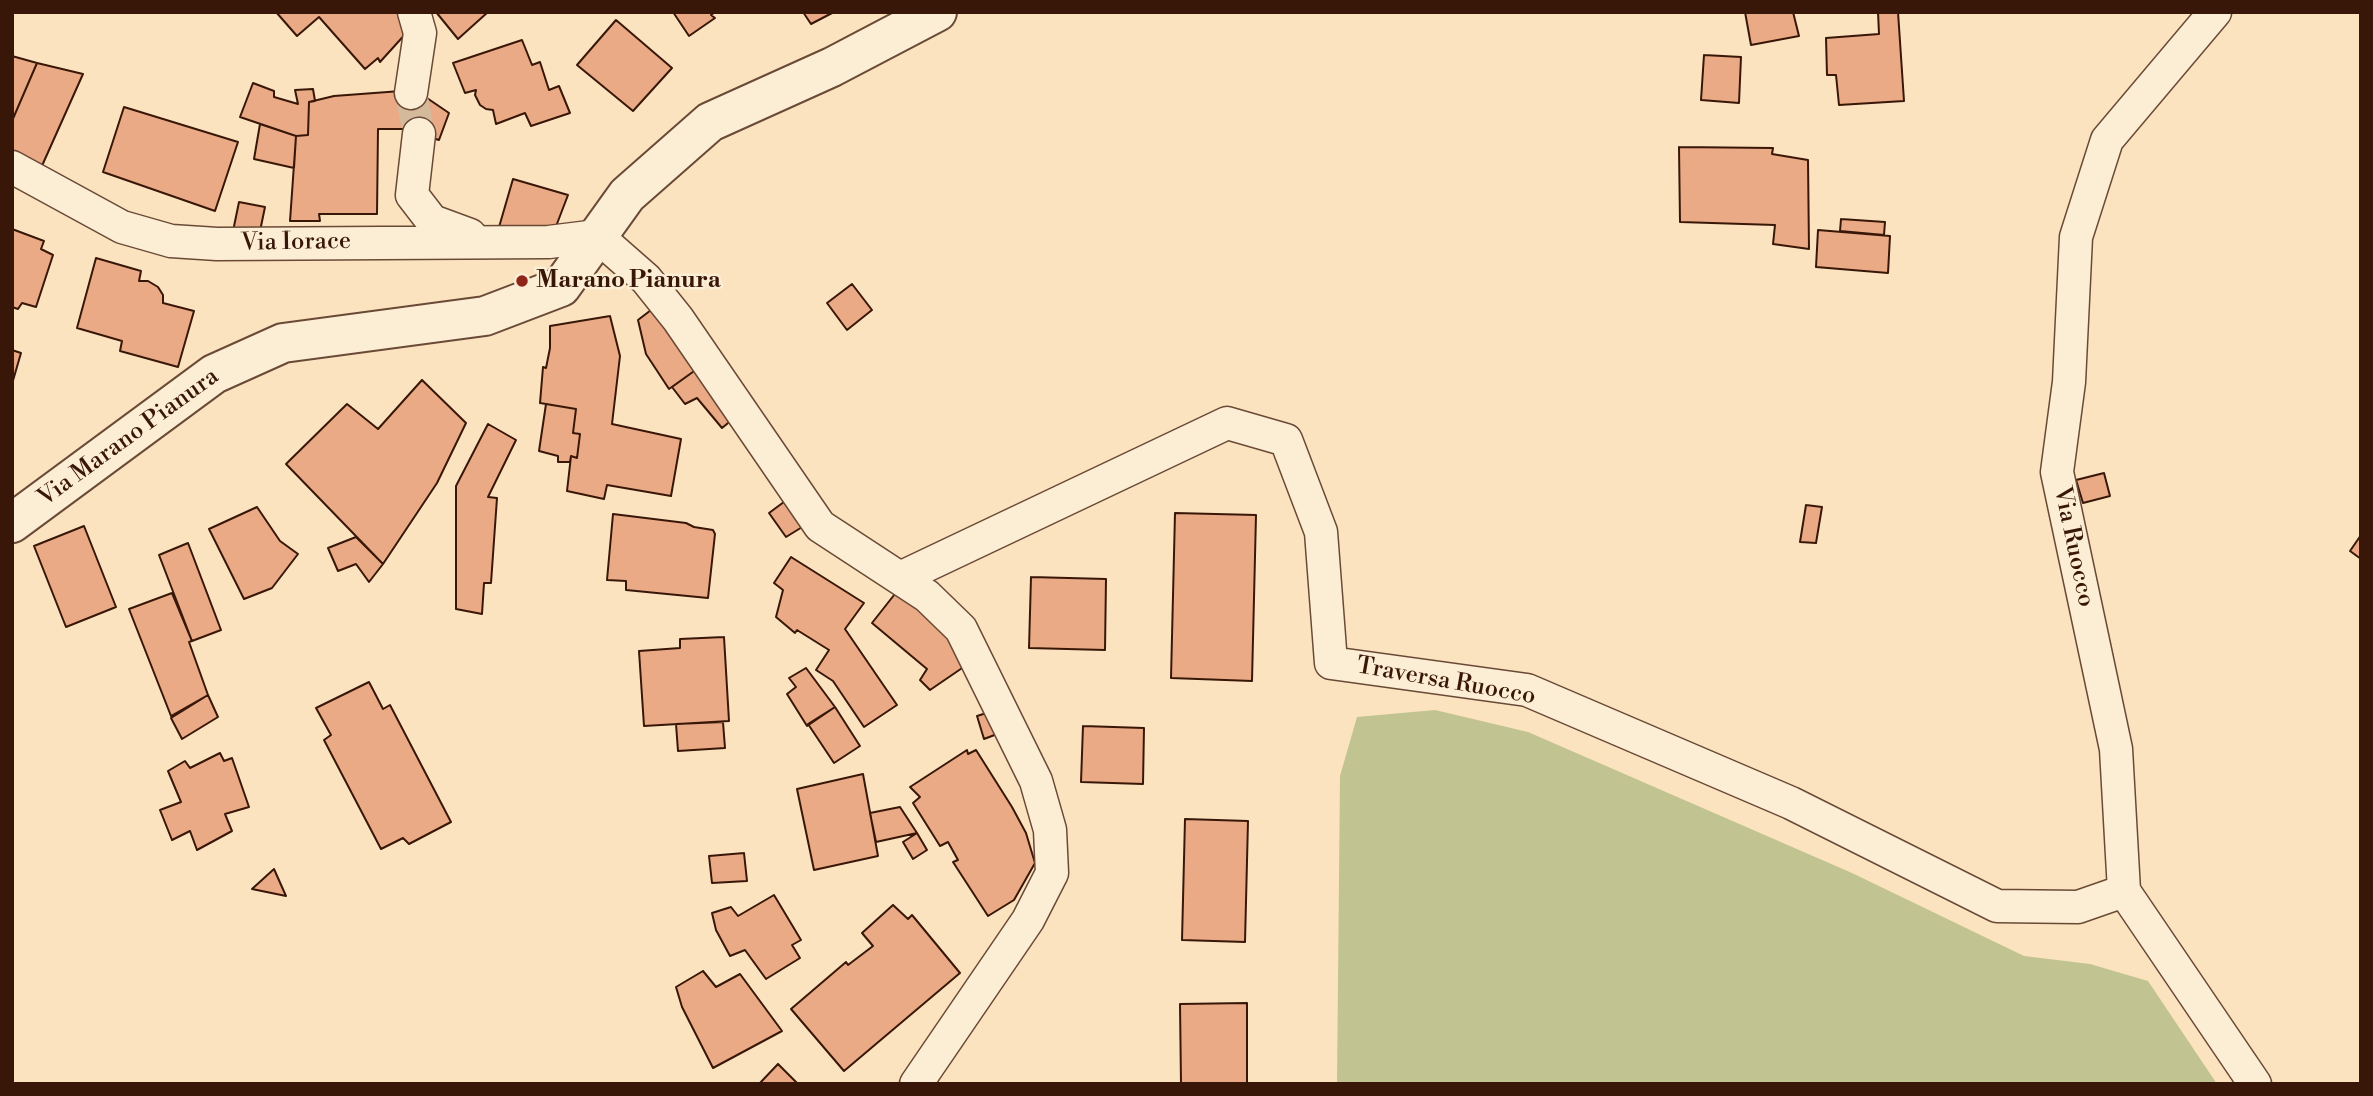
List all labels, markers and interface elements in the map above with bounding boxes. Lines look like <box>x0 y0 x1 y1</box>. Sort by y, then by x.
street label: Via Iorace <box>241 228 351 258</box>
place label: Marano Pianura <box>536 267 721 295</box>
marker: Marano Pianura <box>514 273 530 289</box>
street label: Via Marano Pianura <box>33 363 225 513</box>
street label: Via Ruocco <box>2046 484 2100 610</box>
street label: Traversa Ruocco <box>1354 652 1538 712</box>

